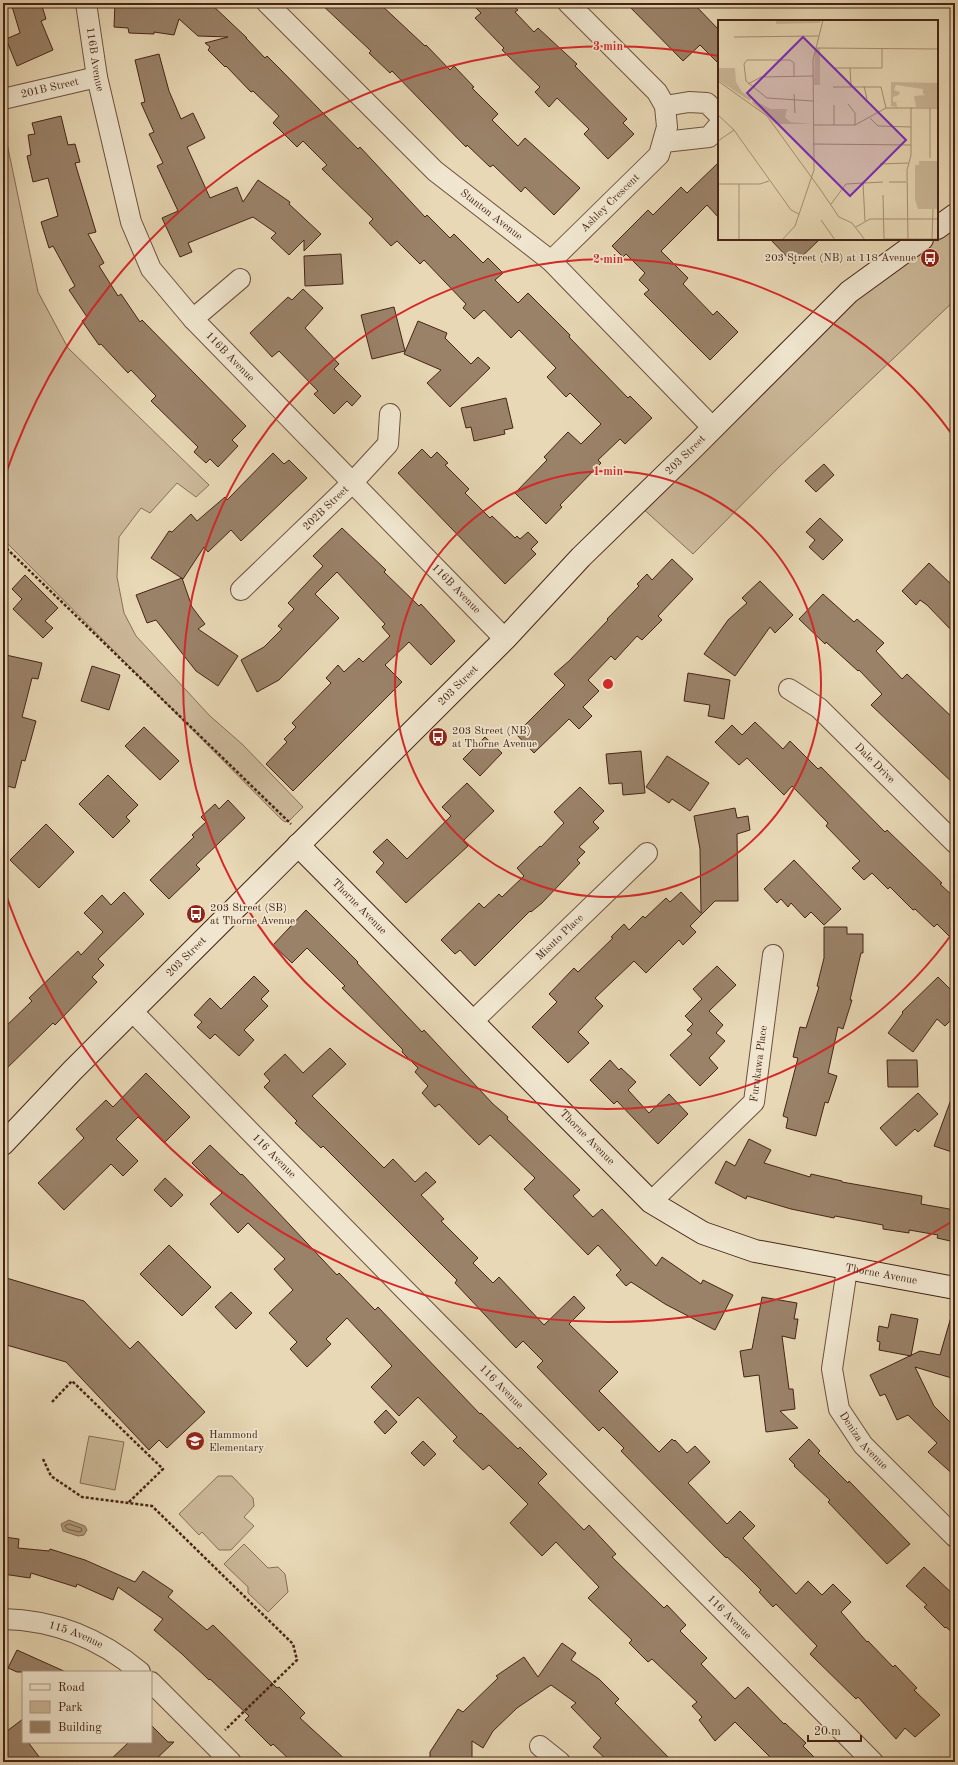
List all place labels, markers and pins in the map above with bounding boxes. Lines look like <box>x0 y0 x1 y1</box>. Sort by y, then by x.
bus stop icon: 203 Street (NB) at 118 Avenue <box>919 247 941 269</box>
place label: 203 Street (NB) at 118 Avenue <box>765 253 916 264</box>
centre of rings <box>601 677 615 691</box>
bus stop icon: 203 Street (NB) at Thorne Avenue <box>427 726 449 748</box>
place label: 203 Street (NB) at Thorne Avenue <box>452 726 537 750</box>
bus stop icon: 203 Street (SB) at Thorne Avenue <box>185 903 207 925</box>
place label: 203 Street (SB) at Thorne Avenue <box>210 903 295 927</box>
school or university icon: Hammond Elementary <box>184 1430 206 1452</box>
place label: Hammond Elementary <box>209 1430 264 1454</box>

